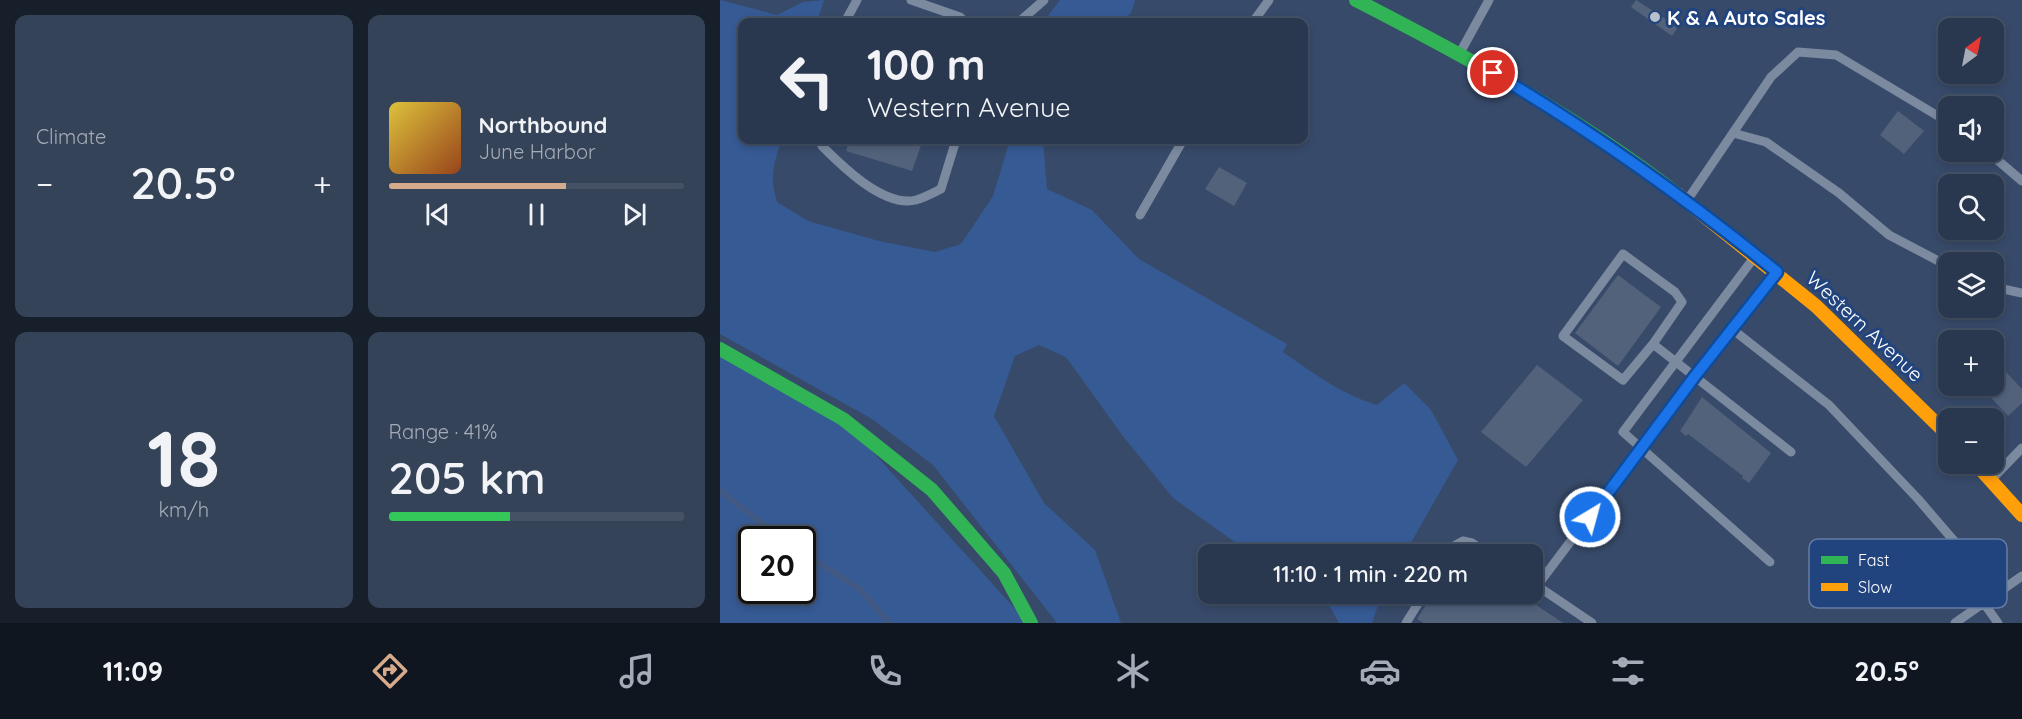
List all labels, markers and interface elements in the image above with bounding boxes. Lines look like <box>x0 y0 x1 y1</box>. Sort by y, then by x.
place label: K & A Auto Sales <box>1667 5 1825 30</box>
marker: K & A Auto Sales <box>1648 10 1662 24</box>
north arrow <box>1938 18 2004 84</box>
map controls <box>1938 18 2004 474</box>
text: 100 m <box>867 38 985 91</box>
icon: left <box>768 42 846 120</box>
pin <box>1467 47 1518 98</box>
icon: arrive <box>1476 56 1509 89</box>
text: Western Avenue <box>867 90 1071 124</box>
button: sound <box>1938 96 2004 162</box>
text: Northbound <box>479 111 607 139</box>
text: Climate <box>36 124 106 149</box>
text: June Harbor <box>479 139 596 164</box>
text: 20.5° <box>130 154 236 210</box>
text: − <box>36 163 53 204</box>
text: + <box>313 163 331 204</box>
button: search <box>1938 174 2004 240</box>
icon: previous <box>421 198 454 231</box>
icon: pause <box>520 198 553 231</box>
icon: next <box>618 198 651 231</box>
button: layers <box>1938 252 2004 318</box>
street label: Western Avenue <box>1801 265 1929 387</box>
button: + <box>1938 330 2004 396</box>
button: − <box>1938 408 2004 474</box>
text: 18 <box>147 409 220 507</box>
text: Range · 41% <box>389 419 497 444</box>
text: 205 km <box>389 449 546 505</box>
position arrow <box>1558 485 1622 549</box>
text: km/h <box>158 497 209 522</box>
speed limit sign: 20 <box>738 526 816 604</box>
legend <box>1809 539 2007 608</box>
text: Fast <box>1858 550 1889 570</box>
text: 11:10 · 1 min · 220 m <box>1273 560 1468 588</box>
text: Slow <box>1858 577 1892 597</box>
icon: directions <box>369 650 411 692</box>
icon: music <box>616 650 658 692</box>
icon: phone <box>864 650 906 692</box>
icon: climate <box>1112 650 1154 692</box>
icon: car <box>1359 650 1401 692</box>
icon: filters <box>1607 650 1649 692</box>
text: 11:09 <box>103 654 163 688</box>
text: 20.5° <box>1854 654 1919 688</box>

